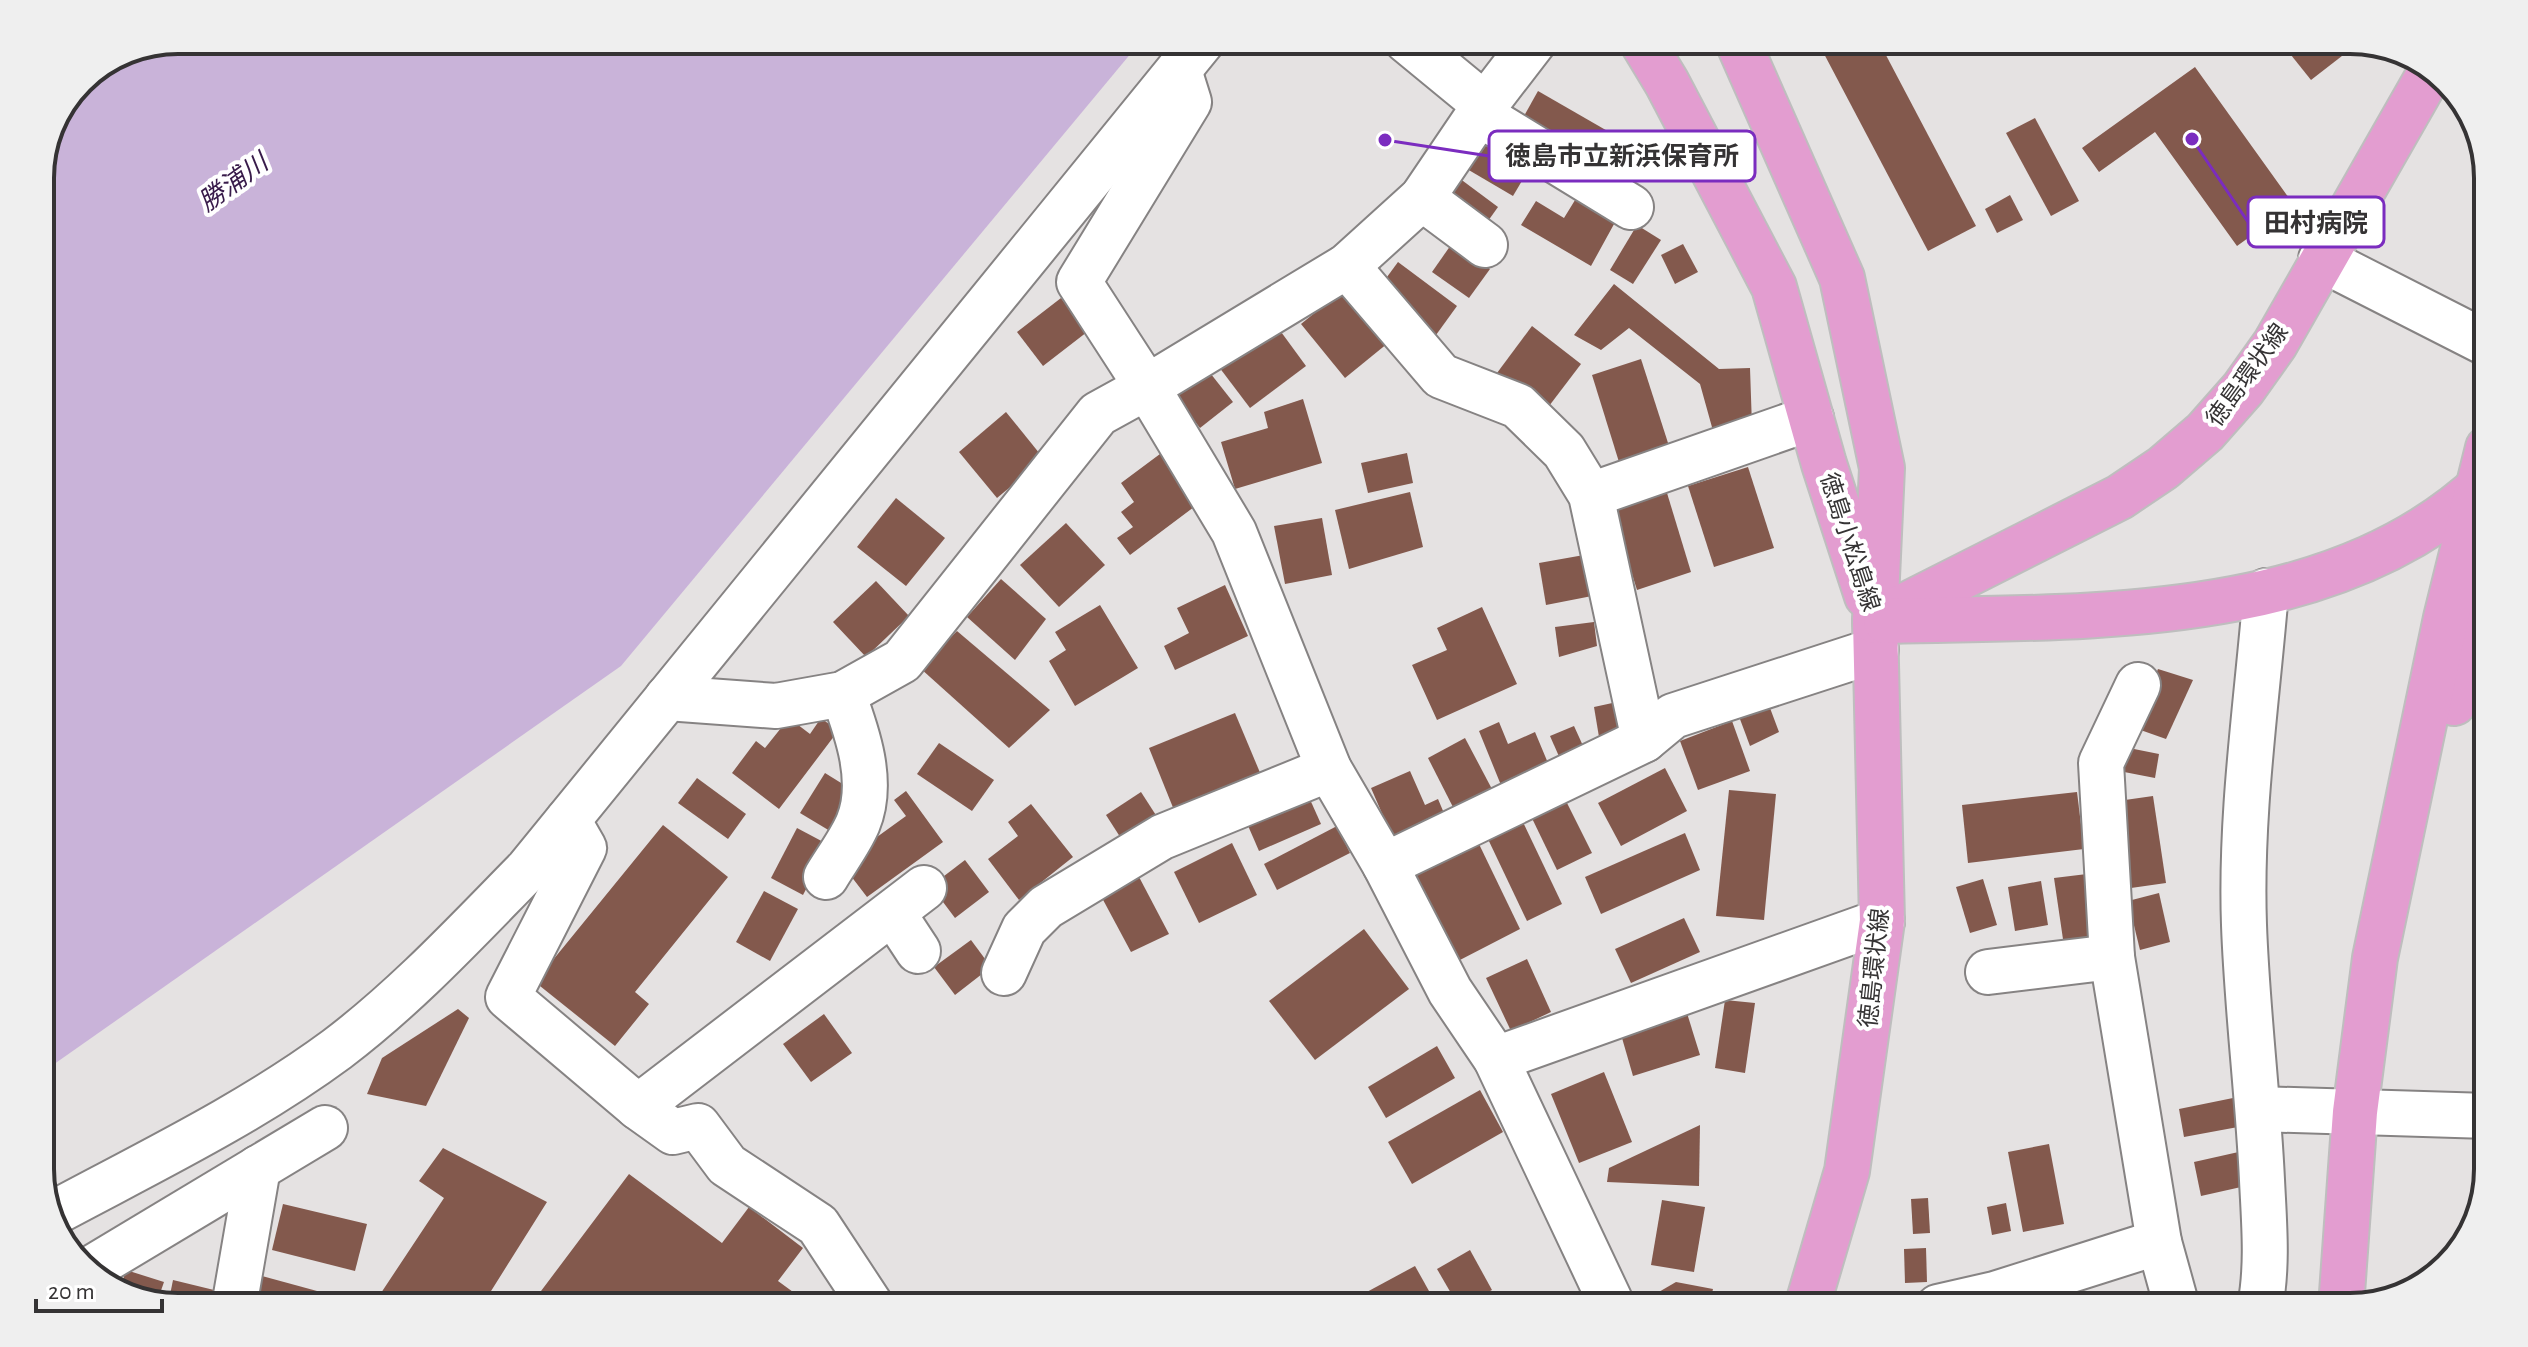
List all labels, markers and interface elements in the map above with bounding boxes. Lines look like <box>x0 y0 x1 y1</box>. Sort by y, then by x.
callout: 徳島市立新浜保育所 <box>1489 131 1755 181</box>
text: 徳島市立新浜保育所 <box>1505 142 1739 170</box>
water label: 勝浦川 <box>194 147 275 216</box>
callout: 田村病院 <box>2248 197 2384 247</box>
text: 田村病院 <box>2264 209 2368 237</box>
street label: 徳島環状線 <box>2201 319 2293 431</box>
street label: 徳島小松島線 <box>1815 470 1885 614</box>
street label: 徳島環状線 <box>1855 907 1893 1029</box>
scale bar <box>36 1263 162 1313</box>
text: 20 m <box>48 1280 95 1304</box>

